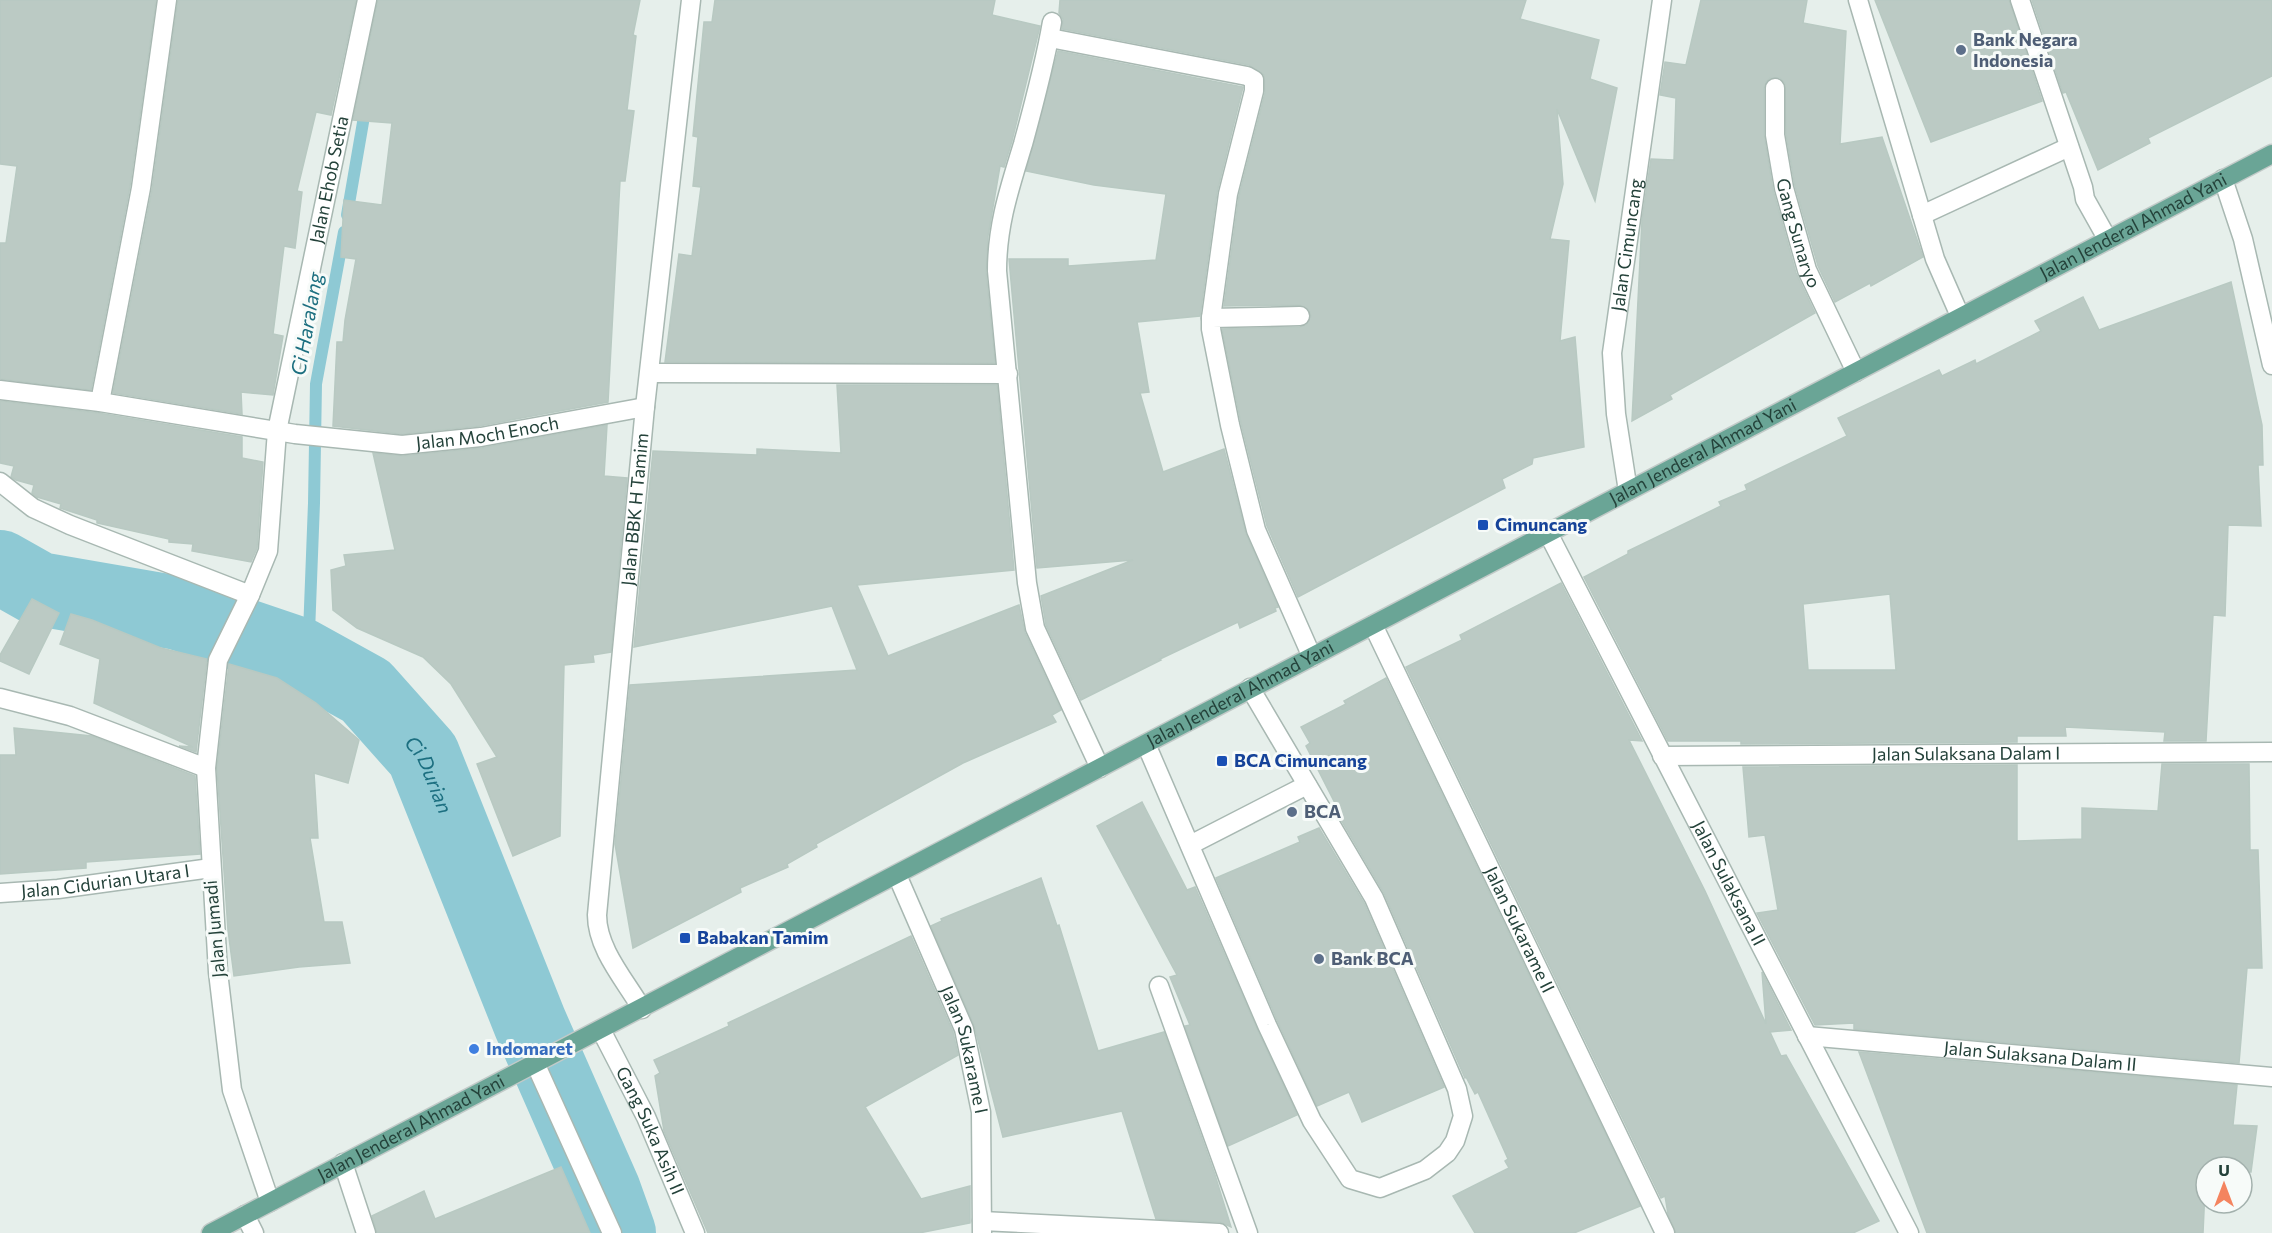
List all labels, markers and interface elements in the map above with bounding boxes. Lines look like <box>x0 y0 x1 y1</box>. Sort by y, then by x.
place label: Bank Negara Indonesia <box>1973 28 2078 71</box>
marker: Bank Negara Indonesia <box>1954 43 1968 57</box>
street label: Jalan Ehob Setia <box>304 114 352 245</box>
street label: Jalan Jenderal Ahmad Yani <box>2036 168 2230 284</box>
street label: Jalan Cimuncang <box>1606 177 1647 313</box>
street label: Gang Sunaryo <box>1773 177 1826 291</box>
water label: Ci Haralang <box>285 269 327 377</box>
street label: Jalan Jenderal Ahmad Yani <box>1605 393 1800 509</box>
street label: Jalan Moch Enoch <box>415 411 560 454</box>
street label: Jalan BBK H Tamim <box>616 432 653 587</box>
place label: Cimuncang <box>1495 513 1587 535</box>
marker: Cimuncang <box>1476 518 1490 532</box>
street label: Jalan Jenderal Ahmad Yani <box>1143 635 1337 751</box>
water label: Ci Durian <box>400 730 458 817</box>
street label: Jalan Sulaksana Dalam I <box>1872 741 2060 765</box>
place label: BCA Cimuncang <box>1234 749 1367 771</box>
marker: BCA Cimuncang <box>1215 754 1229 768</box>
place label: BCA <box>1304 800 1341 822</box>
marker: BCA <box>1285 805 1299 819</box>
street label: Jalan Sulaksana II <box>1688 816 1771 949</box>
street label: Jalan Cidurian Utara I <box>20 859 191 902</box>
street label: Jalan Sukarame II <box>1481 863 1560 996</box>
street label: Jalan Jumadi <box>199 879 229 979</box>
place label: Babakan Tamim <box>697 926 829 948</box>
marker: Babakan Tamim <box>678 931 692 945</box>
place label: Bank BCA <box>1331 947 1414 969</box>
marker: Bank BCA <box>1312 952 1326 966</box>
street label: Jalan Sukarame I <box>936 982 993 1116</box>
street label: Jalan Sulaksana Dalam II <box>1943 1036 2138 1075</box>
place label: Indomaret <box>486 1037 573 1059</box>
marker: Indomaret <box>467 1042 481 1056</box>
street label: Gang Suka Asih II <box>612 1062 689 1198</box>
street label: Jalan Jenderal Ahmad Yani <box>314 1069 508 1185</box>
north arrow <box>2194 1155 2254 1215</box>
text: U <box>2218 1160 2230 1179</box>

